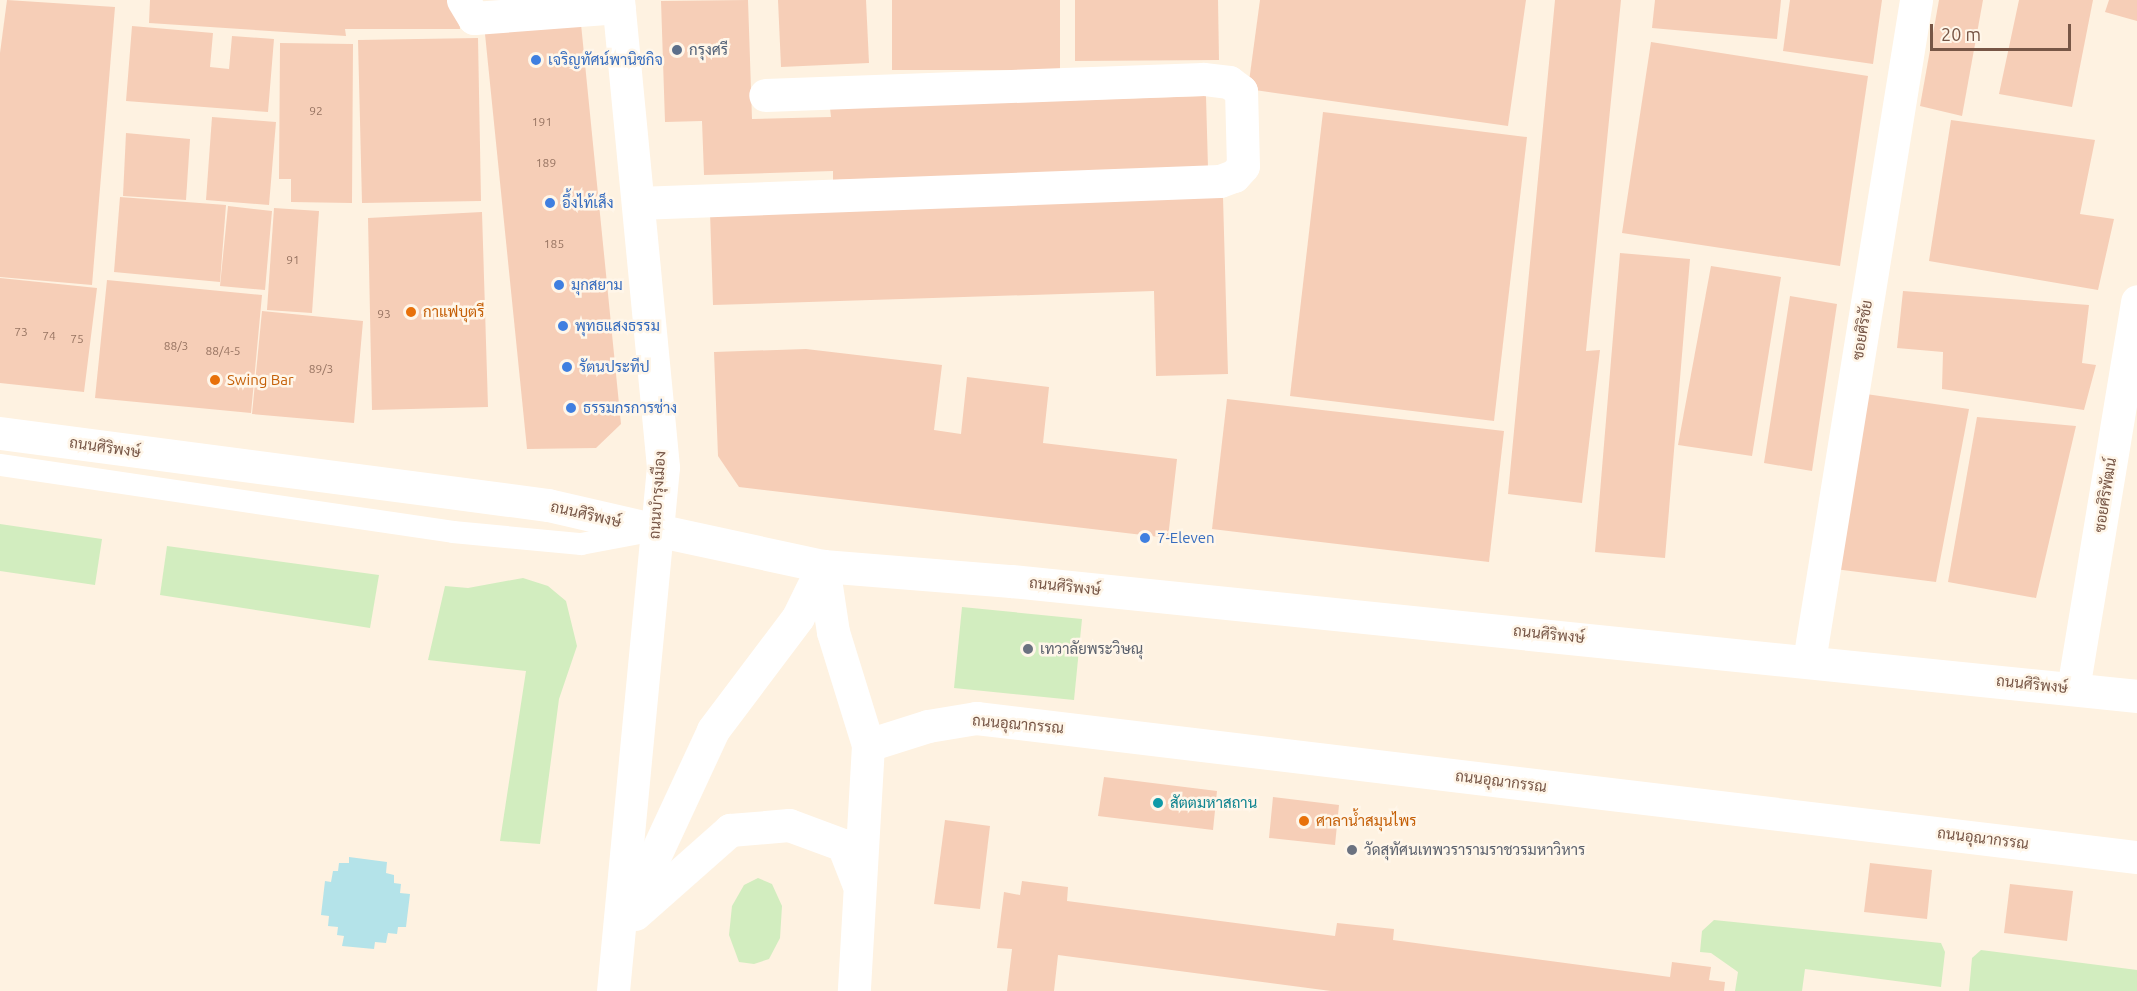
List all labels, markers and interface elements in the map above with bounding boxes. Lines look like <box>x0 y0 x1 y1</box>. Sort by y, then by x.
scale bar <box>1933 12 2074 50</box>
text: 20 m <box>1941 24 1981 44</box>
place label: กรุงศรี <box>689 41 728 59</box>
marker: กรุงศรี <box>670 43 684 57</box>
place label: เจริญทัศน์พานิชกิจ <box>548 51 663 69</box>
marker: เจริญทัศน์พานิชกิจ <box>529 53 543 67</box>
house number: 92 <box>309 104 323 118</box>
house number: 191 <box>532 115 552 129</box>
house number: 189 <box>536 156 556 170</box>
place label: อึ้งไท้เส็ง <box>562 194 613 212</box>
marker: อึ้งไท้เส็ง <box>543 196 557 210</box>
house number: 185 <box>544 237 564 251</box>
house number: 91 <box>286 253 300 267</box>
place label: มุกสยาม <box>571 276 623 294</box>
marker: มุกสยาม <box>552 278 566 292</box>
street label: ซอยศิริชัย <box>1848 299 1876 361</box>
place label: กาแฟบุตรี <box>423 303 484 321</box>
marker: กาแฟบุตรี <box>404 305 418 319</box>
house number: 93 <box>377 307 391 321</box>
place label: พุทธแสงธรรม <box>575 317 660 335</box>
marker: พุทธแสงธรรม <box>556 319 570 333</box>
house number: 73 <box>14 325 28 339</box>
house number: 74 <box>42 329 56 343</box>
house number: 75 <box>70 332 84 346</box>
house number: 88/3 <box>164 339 188 353</box>
house number: 88/4-5 <box>206 344 240 358</box>
place label: รัตนประทีป <box>579 358 650 376</box>
marker: รัตนประทีป <box>560 360 574 374</box>
house number: 89/3 <box>309 362 333 376</box>
place label: Swing Bar <box>227 371 294 389</box>
marker: Swing Bar <box>208 373 222 387</box>
place label: ธรรมกรการช่าง <box>583 399 677 417</box>
marker: ธรรมกรการช่าง <box>564 401 578 415</box>
street label: ถนนศิริพงษ์ <box>68 433 142 461</box>
street label: ถนนบำรุงเมือง <box>645 450 669 540</box>
street label: ซอยศิริพัฒน์ <box>2090 456 2120 534</box>
street label: ถนนศิริพงษ์ <box>549 497 623 531</box>
place label: 7-Eleven <box>1157 529 1215 547</box>
marker: 7-Eleven <box>1138 531 1152 545</box>
street label: ถนนศิริพงษ์ <box>1028 573 1102 599</box>
street label: ถนนศิริพงษ์ <box>1512 621 1586 647</box>
place label: เทวาลัยพระวิษณุ <box>1040 640 1143 658</box>
marker: เทวาลัยพระวิษณุ <box>1021 642 1035 656</box>
street label: ถนนศิริพงษ์ <box>1995 671 2069 697</box>
street label: ถนนอุณากรรณ <box>971 711 1065 737</box>
street label: ถนนอุณากรรณ <box>1454 766 1548 796</box>
place label: สัตตมหาสถาน <box>1170 794 1257 812</box>
marker: สัตตมหาสถาน <box>1151 796 1165 810</box>
place label: ศาลาน้ำสมุนไพร <box>1316 812 1416 830</box>
marker: ศาลาน้ำสมุนไพร <box>1297 814 1311 828</box>
street label: ถนนอุณากรรณ <box>1936 823 2030 853</box>
place label: วัดสุทัศนเทพวรารามราชวรมหาวิหาร <box>1364 841 1585 859</box>
marker: วัดสุทัศนเทพวรารามราชวรมหาวิหาร <box>1345 843 1359 857</box>

